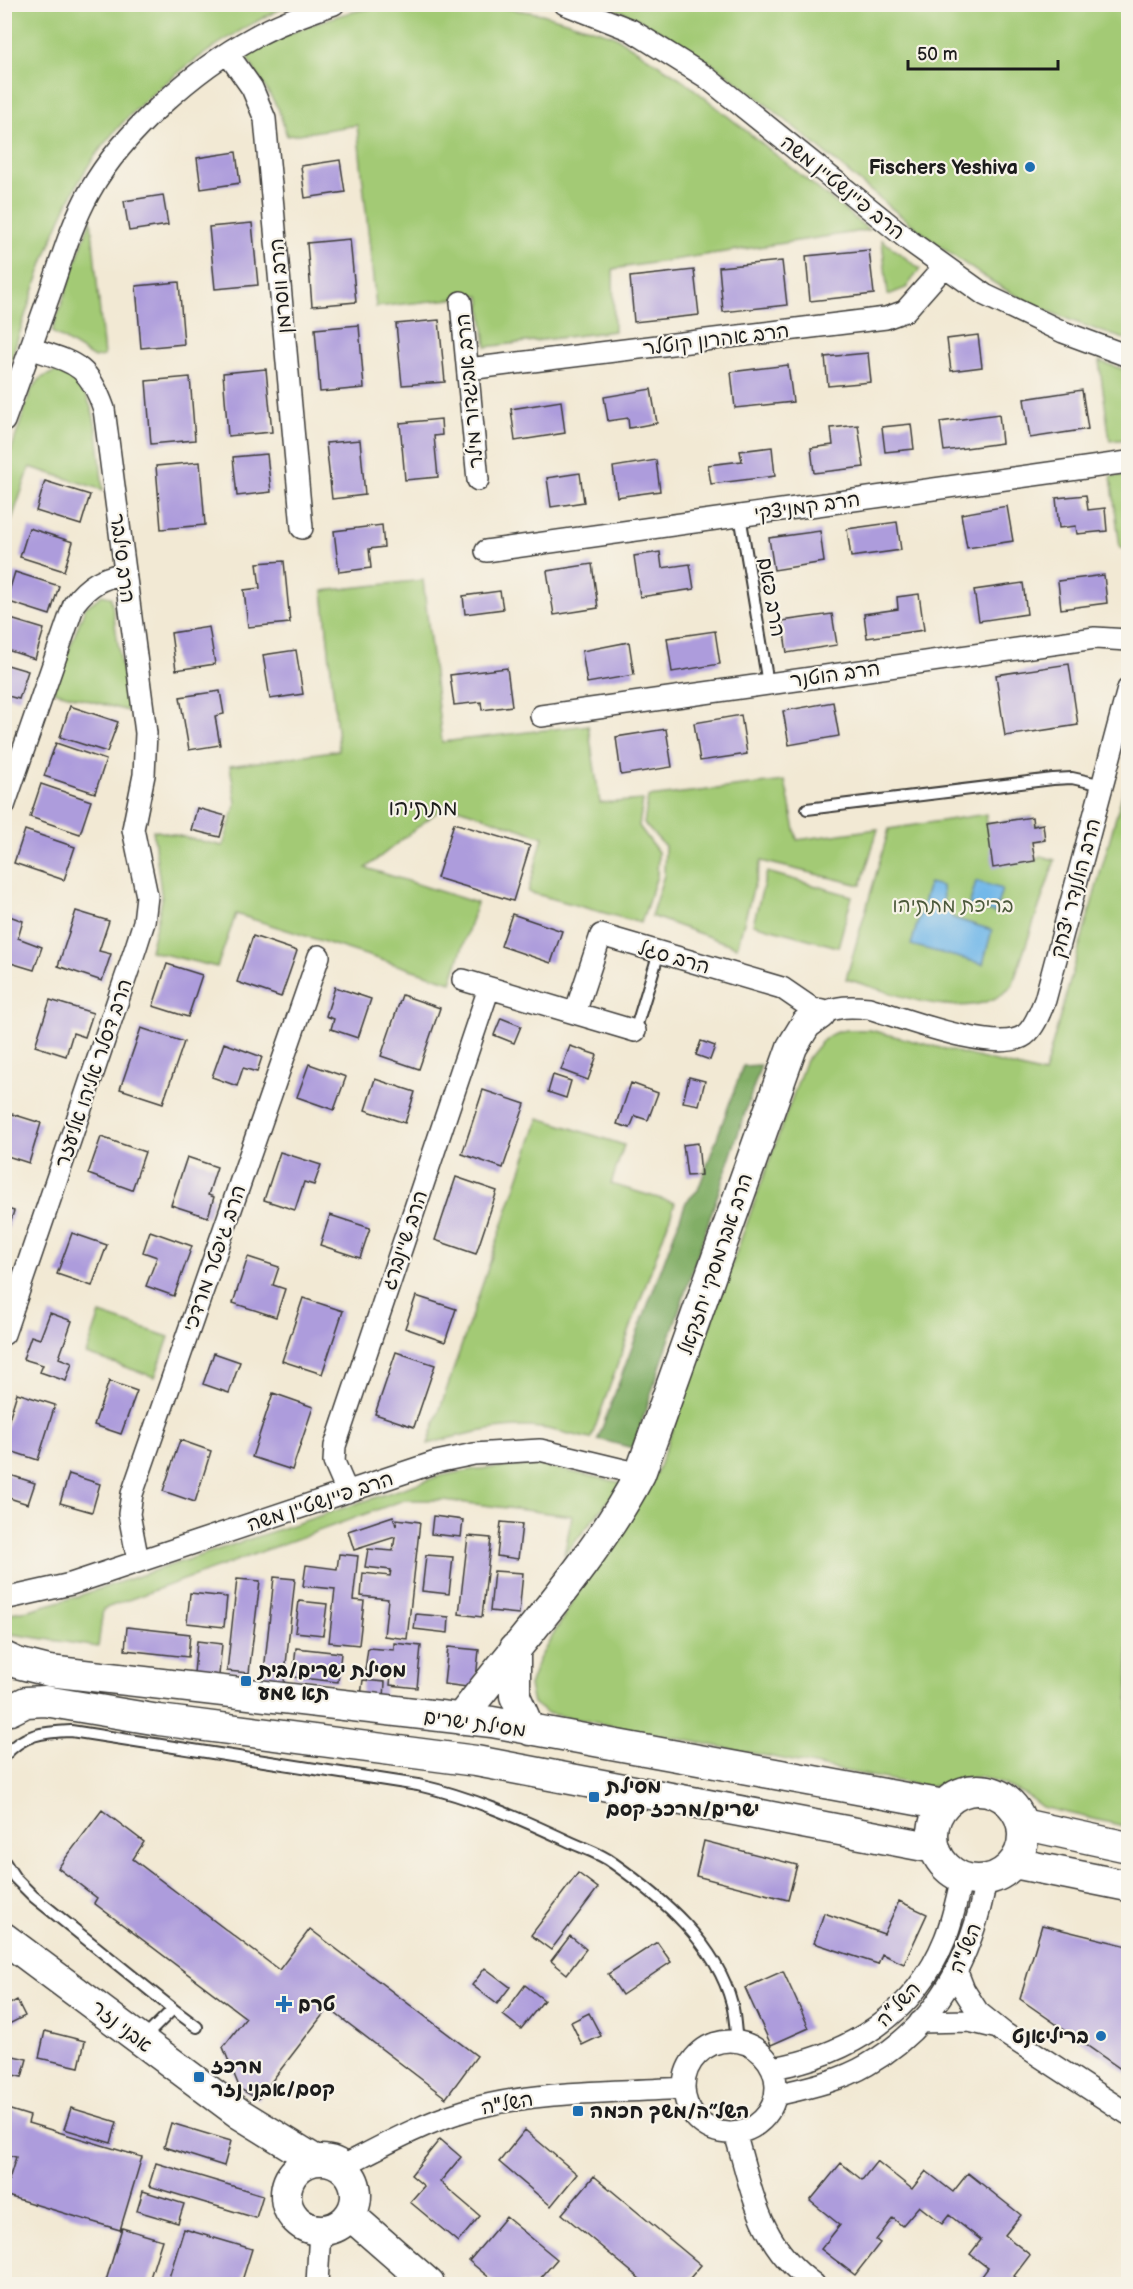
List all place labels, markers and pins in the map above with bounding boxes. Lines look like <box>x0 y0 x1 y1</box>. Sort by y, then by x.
place label: Fischers Yeshiva <box>869 156 1018 180</box>
marker: Fischers Yeshiva <box>1023 160 1037 174</box>
place label: מסילת ישרים/בית תא שמע <box>256 1659 406 1706</box>
marker: מסילת ישרים/בית תא שמע <box>239 1674 253 1688</box>
place label: מסילת ישרים/מרכז קסם <box>604 1775 759 1822</box>
marker: מסילת ישרים/מרכז קסם <box>587 1790 601 1804</box>
place label: טרם <box>298 1993 336 2017</box>
marker: טרם <box>275 1995 293 2013</box>
place label: בריליאנט <box>1012 2025 1089 2049</box>
marker: בריליאנט <box>1094 2029 1108 2043</box>
place label: מרכז קסם/אבני נזר <box>211 2055 335 2102</box>
marker: מרכז קסם/אבני נזר <box>192 2070 206 2084</box>
place label: השל״ה/משך חכמה <box>590 2100 749 2124</box>
marker: השל״ה/משך חכמה <box>571 2104 585 2118</box>

